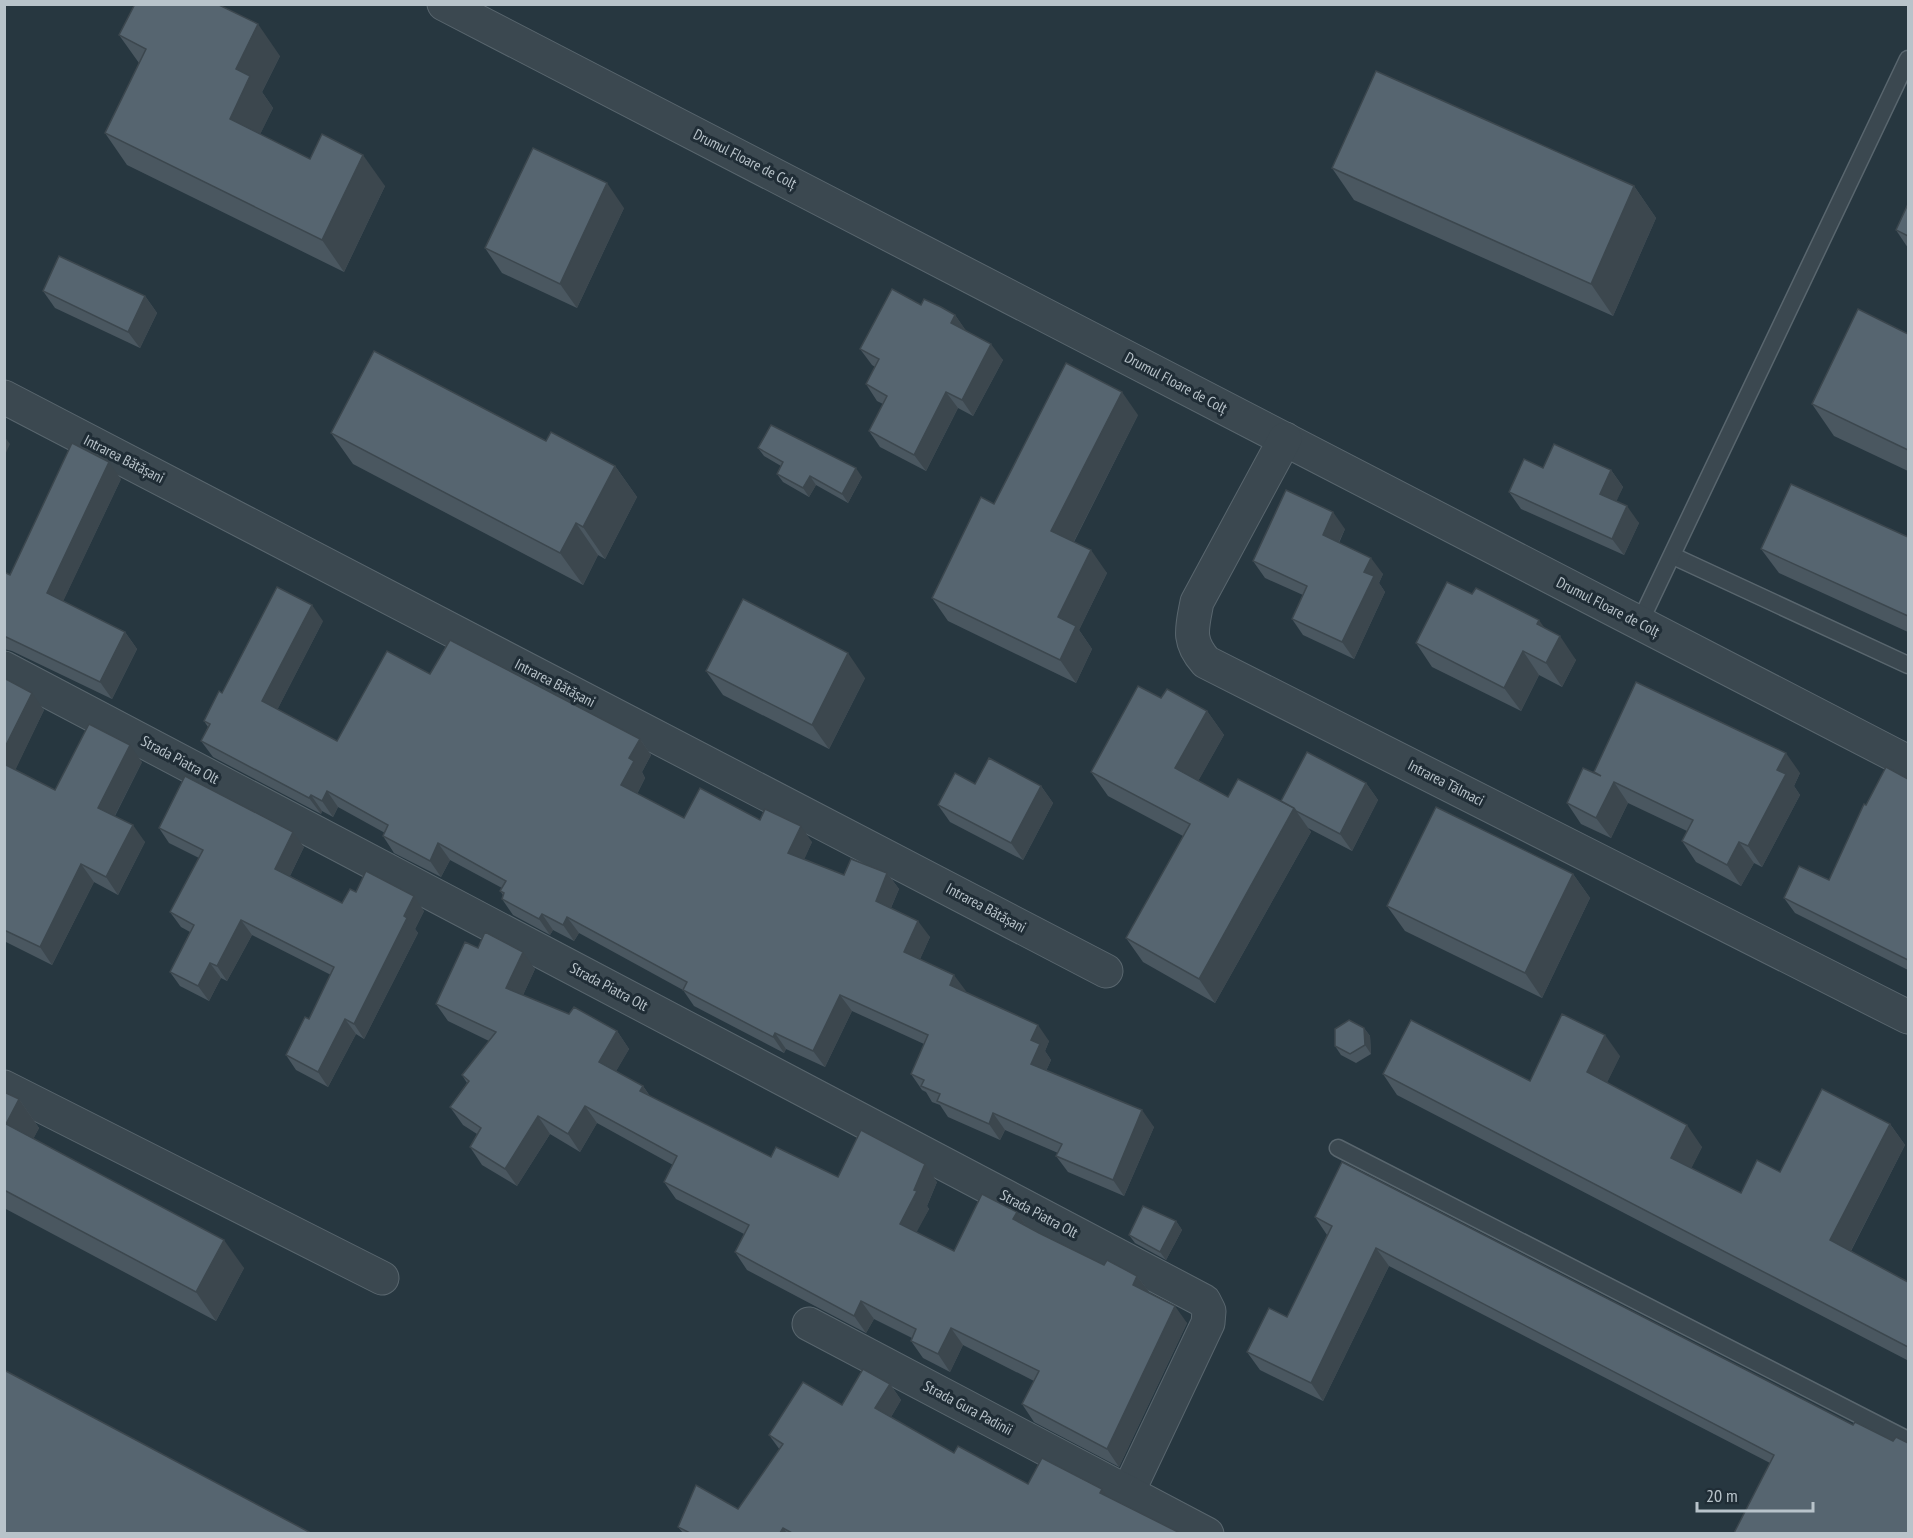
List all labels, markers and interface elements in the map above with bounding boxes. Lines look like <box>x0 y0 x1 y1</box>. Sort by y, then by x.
street label: Drumul Floare de Colț <box>690 124 800 193</box>
street label: Drumul Floare de Colț <box>1122 348 1231 418</box>
street label: Intrarea Bătășani <box>81 430 168 487</box>
street label: Drumul Floare de Colț <box>1553 572 1663 641</box>
street label: Intrarea Bătășani <box>512 654 599 711</box>
street label: Strada Piatra Olt <box>138 731 222 788</box>
street label: Intrarea Tălmaci <box>1405 755 1488 810</box>
street label: Intrarea Bătășani <box>943 879 1030 937</box>
street label: Strada Piatra Olt <box>567 958 651 1015</box>
street label: Strada Piatra Olt <box>997 1185 1081 1242</box>
street label: Strada Gura Padinii <box>920 1376 1016 1439</box>
scale bar <box>1697 1475 1812 1513</box>
text: 20 m <box>1706 1484 1738 1507</box>

